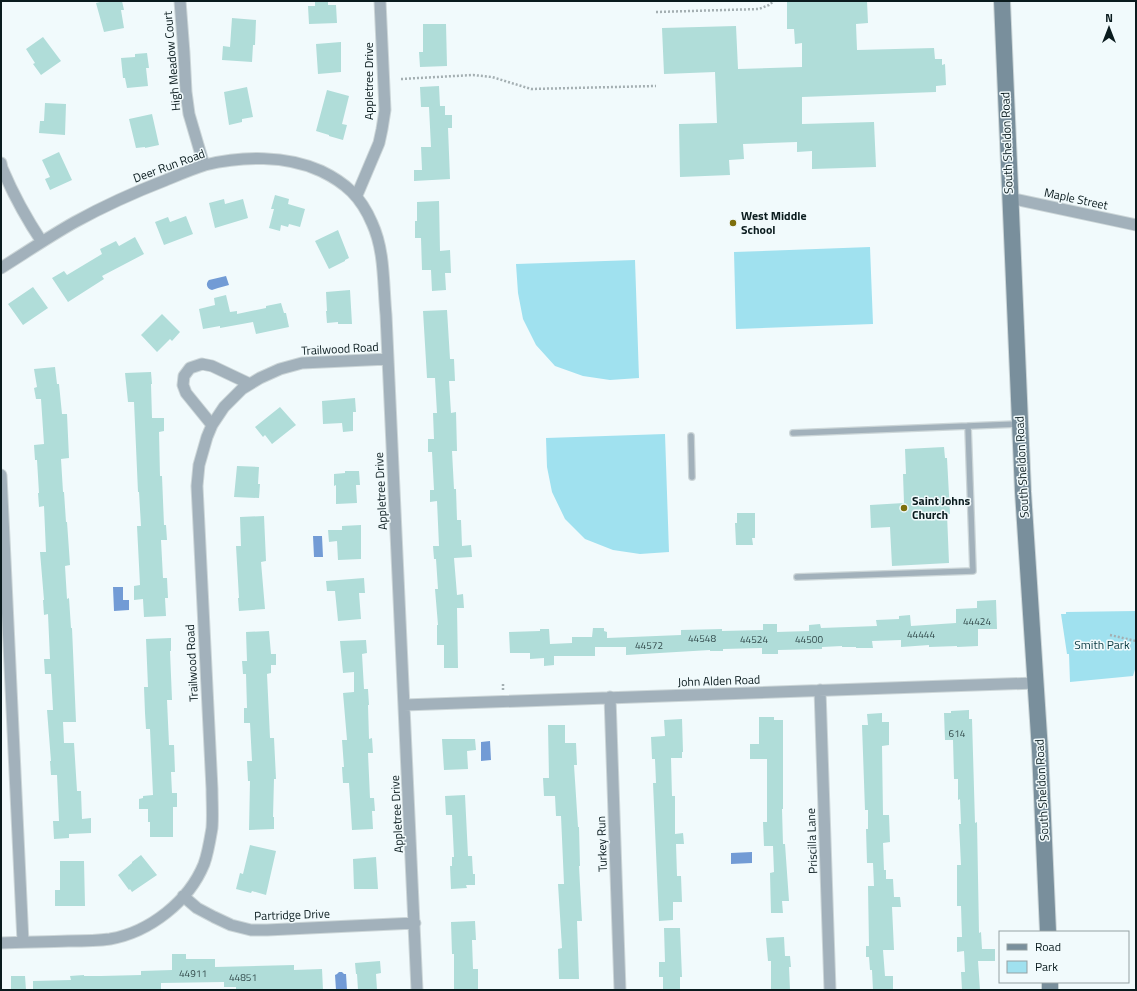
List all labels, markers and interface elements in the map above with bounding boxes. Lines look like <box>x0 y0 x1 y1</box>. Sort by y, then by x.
north arrow <box>1089 8 1129 48</box>
street label: High Meadow Court <box>158 10 185 112</box>
text: N <box>1105 10 1113 26</box>
street label: Appletree Drive <box>359 42 378 120</box>
street label: South Sheldon Road <box>995 92 1018 194</box>
street label: Deer Run Road <box>130 144 208 187</box>
street label: Maple Street <box>1042 182 1111 215</box>
place label: West Middle School <box>741 206 807 239</box>
marker: West Middle School <box>728 218 738 228</box>
street label: Trailwood Road <box>301 337 379 360</box>
street label: South Sheldon Road <box>1009 416 1034 518</box>
street label: Appletree Drive <box>369 452 392 530</box>
place label: Saint Johns Church <box>912 491 971 524</box>
marker: Saint Johns Church <box>899 503 909 513</box>
house number: 44424 <box>963 614 991 629</box>
street label: Trailwood Road <box>180 624 203 702</box>
house number: 44444 <box>907 627 935 642</box>
house number: 44548 <box>688 631 716 646</box>
house number: 44524 <box>740 632 768 647</box>
house number: 44500 <box>795 632 823 647</box>
park label: Smith Park <box>1074 635 1130 654</box>
house number: 44572 <box>635 638 663 653</box>
street label: John Alden Road <box>677 670 761 691</box>
house number: 614 <box>949 726 966 741</box>
street label: South Sheldon Road <box>1029 739 1054 841</box>
street label: Appletree Drive <box>385 775 408 853</box>
street label: Priscilla Lane <box>801 808 822 874</box>
street label: Turkey Run <box>591 816 612 872</box>
street label: Partridge Drive <box>254 904 330 925</box>
legend <box>999 931 1129 983</box>
text: Road <box>1035 937 1061 956</box>
text: Park <box>1035 957 1058 976</box>
house number: 44911 <box>179 966 207 981</box>
house number: 44851 <box>229 970 257 985</box>

